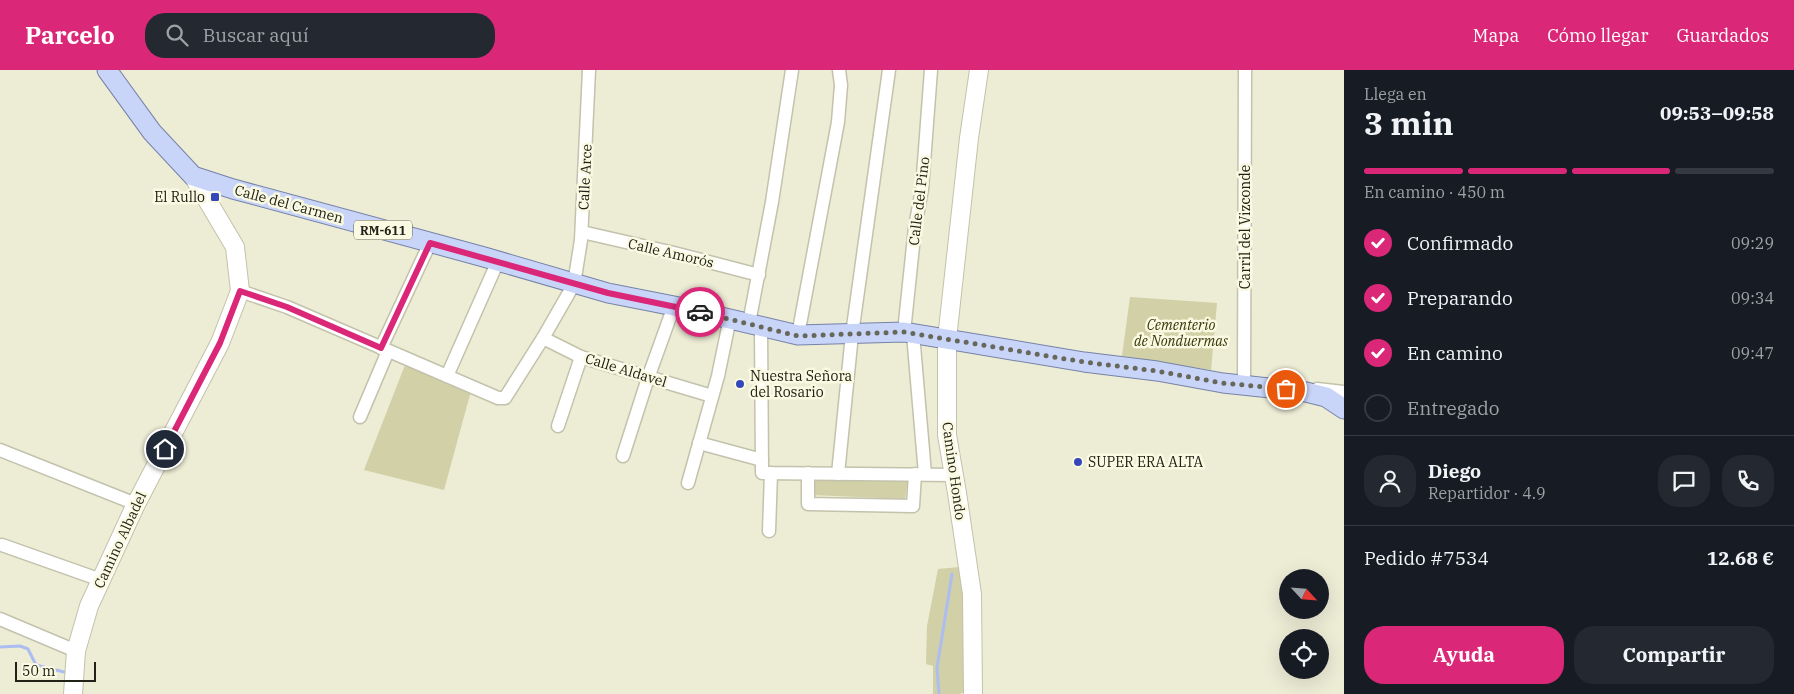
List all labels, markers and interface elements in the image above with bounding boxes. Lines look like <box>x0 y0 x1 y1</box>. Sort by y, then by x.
search box <box>145 13 495 58</box>
text: Parcelo <box>25 19 115 51</box>
icon: search <box>163 21 191 49</box>
text: Buscar aquí <box>203 23 309 47</box>
text: Mapa <box>1473 24 1519 47</box>
text: Cómo llegar <box>1547 24 1648 47</box>
text: Guardados <box>1676 24 1769 47</box>
text: Llega en <box>1364 84 1427 104</box>
text: 09:53–09:58 <box>1660 101 1774 125</box>
text: 3 min <box>1364 102 1454 144</box>
street label: Calle Arce <box>574 144 596 210</box>
street label: Calle del Pino <box>905 156 933 246</box>
street label: Carril del Vizconde <box>1236 165 1254 289</box>
street label: Calle del Carmen <box>233 181 345 227</box>
text: En camino · 450 m <box>1364 182 1505 202</box>
place label: El Rullo <box>154 188 205 206</box>
marker: El Rullo <box>209 191 221 203</box>
road number: RM-611 <box>354 220 412 240</box>
icon: check <box>1364 229 1392 257</box>
text: Confirmado <box>1407 231 1513 255</box>
text: 09:29 <box>1731 233 1774 253</box>
street label: Calle Amorós <box>626 234 716 272</box>
icon: check <box>1364 284 1392 312</box>
text: Preparando <box>1407 286 1513 310</box>
courier <box>675 287 725 337</box>
text: 09:34 <box>1731 288 1774 308</box>
icon: car <box>686 298 714 326</box>
park label: Cementerio de Nonduermas <box>1134 316 1229 350</box>
icon: check <box>1364 339 1392 367</box>
text: En camino <box>1407 341 1503 365</box>
text: 09:47 <box>1731 343 1774 363</box>
street label: Calle Aldavel <box>583 349 669 391</box>
place label: Nuestra Señora del Rosario <box>750 367 853 401</box>
pin <box>1265 368 1307 410</box>
icon: bag <box>1272 375 1300 403</box>
marker: Nuestra Señora del Rosario <box>734 378 746 390</box>
text: Entregado <box>1407 396 1500 420</box>
street label: Camino Hondo <box>938 421 970 521</box>
pin <box>144 428 186 470</box>
icon: home <box>151 435 179 463</box>
place label: SUPER ERA ALTA <box>1088 453 1204 471</box>
button: person <box>1364 455 1416 507</box>
button: chat <box>1658 455 1710 507</box>
button: phone <box>1722 455 1774 507</box>
marker: SUPER ERA ALTA <box>1072 456 1084 468</box>
text: Diego <box>1428 459 1481 483</box>
text: Repartidor · 4.9 <box>1428 483 1546 503</box>
street label: Camino Albadel <box>90 489 150 591</box>
text: Pedido #7534 <box>1364 546 1489 570</box>
text: 12.68 € <box>1707 546 1774 570</box>
north arrow <box>1279 569 1329 619</box>
map controls <box>1279 569 1329 679</box>
button: Ayuda <box>1364 626 1564 684</box>
button: Compartir <box>1574 626 1774 684</box>
button: locate <box>1279 629 1329 679</box>
scale bar <box>15 659 96 682</box>
text: 50 m <box>22 662 55 680</box>

